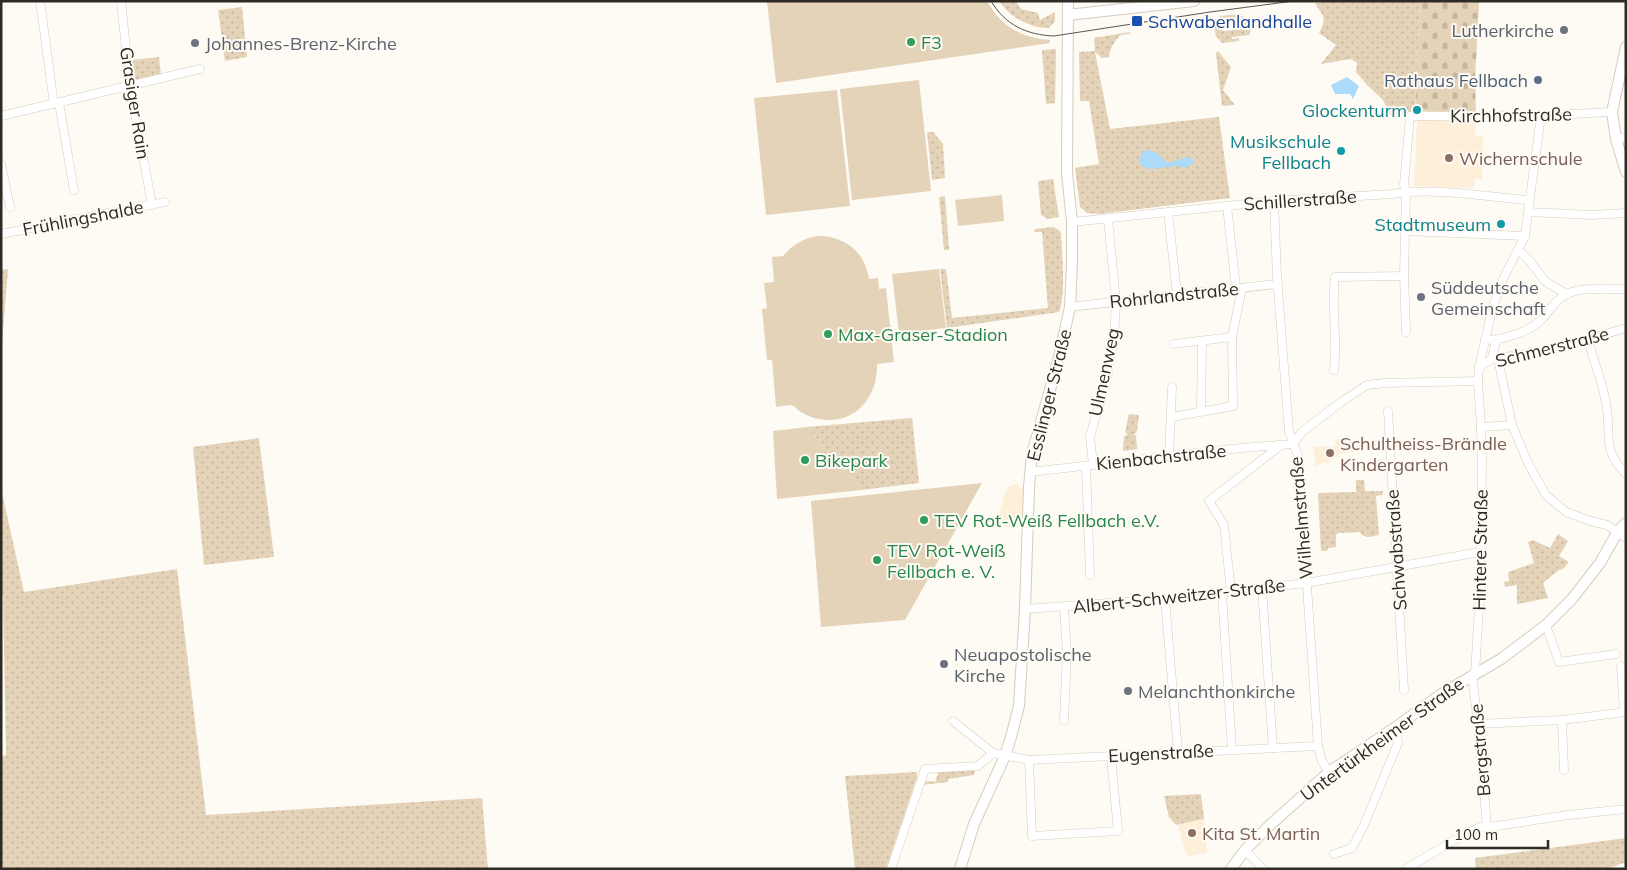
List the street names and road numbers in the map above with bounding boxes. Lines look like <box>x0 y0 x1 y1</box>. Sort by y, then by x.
street label: Grasiger Rain <box>115 45 155 161</box>
street label: Kirchhofstraße <box>1450 102 1572 128</box>
street label: Schillerstraße <box>1243 185 1357 215</box>
street label: Frühlingshalde <box>21 195 145 241</box>
street label: Rohrlandstraße <box>1108 277 1240 313</box>
street label: Schmerstraße <box>1493 322 1611 372</box>
street label: Ulmenweg <box>1083 326 1125 418</box>
street label: Esslinger Straße <box>1021 327 1077 463</box>
street label: Kienbachstraße <box>1095 439 1227 475</box>
street label: Wilhelmstraße <box>1284 456 1318 580</box>
street label: Schwabstraße <box>1380 489 1412 611</box>
street label: Hintere Straße <box>1467 489 1493 611</box>
street label: Albert-Schweitzer-Straße <box>1072 573 1286 619</box>
street label: Untertürkheimer Straße <box>1296 672 1468 806</box>
street label: Bergstraße <box>1464 703 1496 797</box>
street label: Eugenstraße <box>1108 739 1214 767</box>

